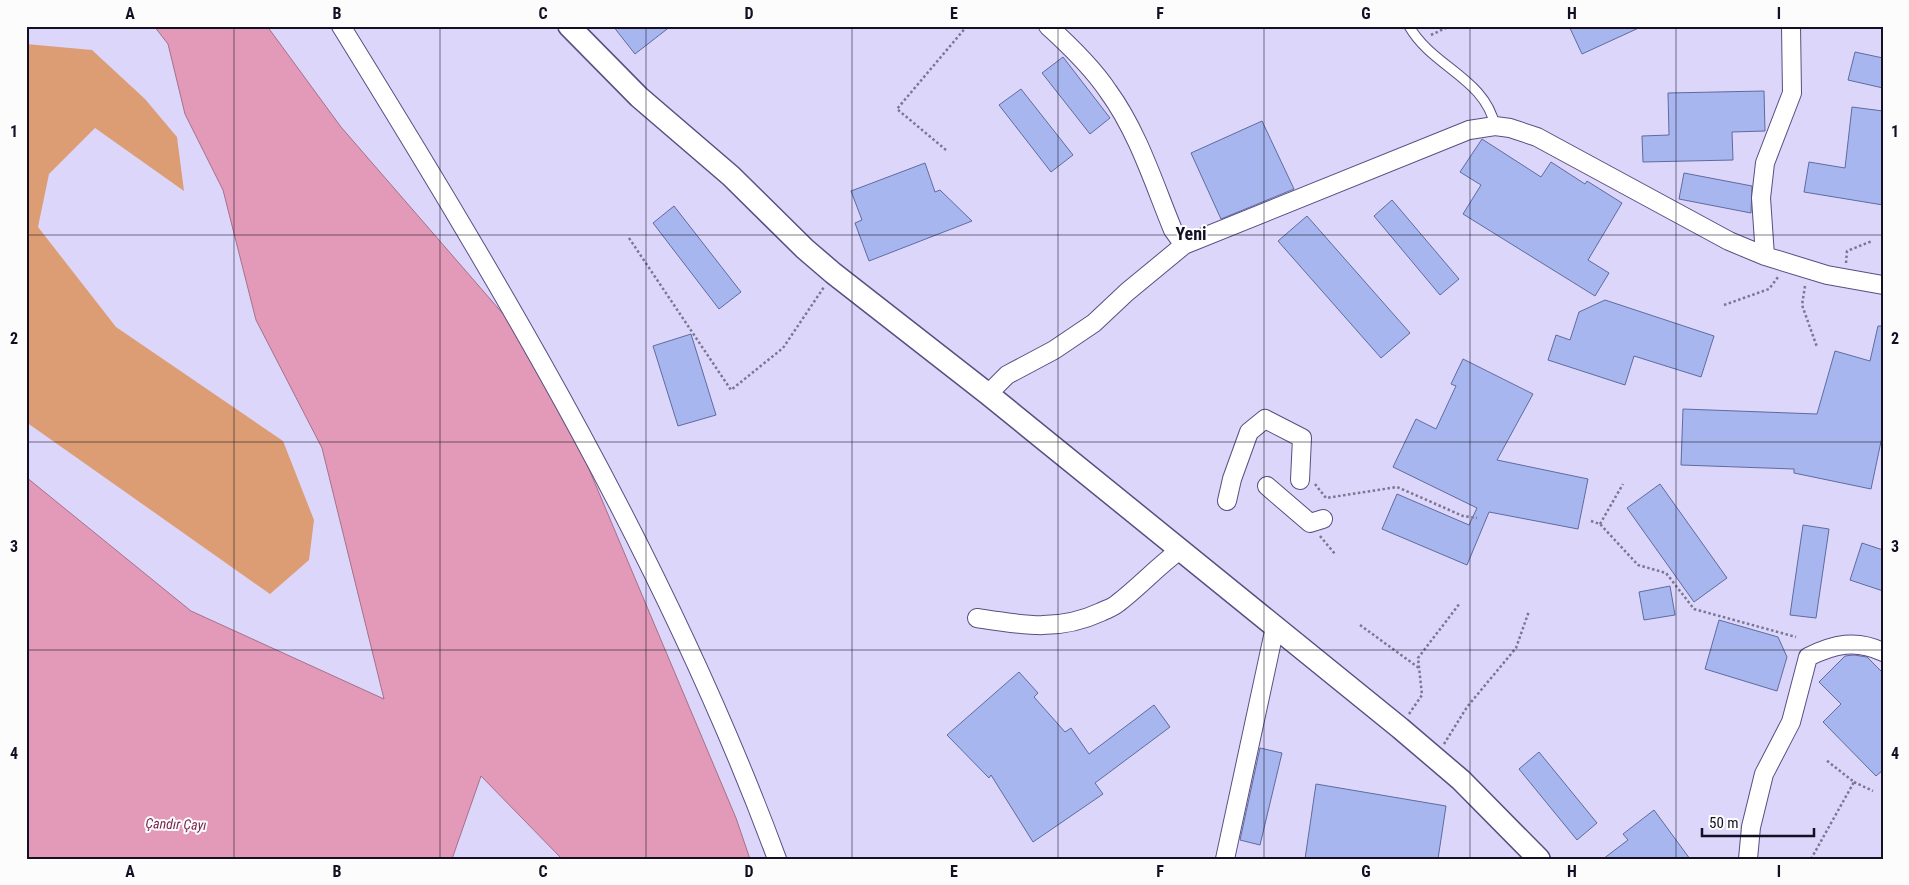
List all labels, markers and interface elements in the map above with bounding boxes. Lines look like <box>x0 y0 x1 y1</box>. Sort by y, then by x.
text: A <box>125 4 135 23</box>
text: B <box>333 4 342 23</box>
text: C <box>538 4 548 23</box>
text: D <box>744 4 754 23</box>
text: E <box>950 4 958 23</box>
text: F <box>1156 4 1164 23</box>
text: G <box>1361 4 1371 23</box>
text: H <box>1567 4 1577 23</box>
text: I <box>1777 4 1781 23</box>
text: 1 <box>10 122 18 141</box>
text: 1 <box>1891 122 1899 141</box>
district label: Yeni <box>1175 223 1207 244</box>
text: 2 <box>10 329 18 348</box>
text: 2 <box>1891 329 1899 348</box>
text: 3 <box>10 537 18 556</box>
text: 3 <box>1891 537 1899 556</box>
text: 4 <box>10 744 18 763</box>
text: 4 <box>1891 744 1899 763</box>
scale bar <box>1702 805 1814 837</box>
text: 50 m <box>1709 814 1739 832</box>
water label: Çandır Çayı <box>145 815 207 833</box>
text: A <box>125 862 135 881</box>
text: B <box>333 862 342 881</box>
text: C <box>538 862 548 881</box>
text: D <box>744 862 754 881</box>
text: E <box>950 862 958 881</box>
text: F <box>1156 862 1164 881</box>
text: G <box>1361 862 1371 881</box>
text: H <box>1567 862 1577 881</box>
text: I <box>1777 862 1781 881</box>

